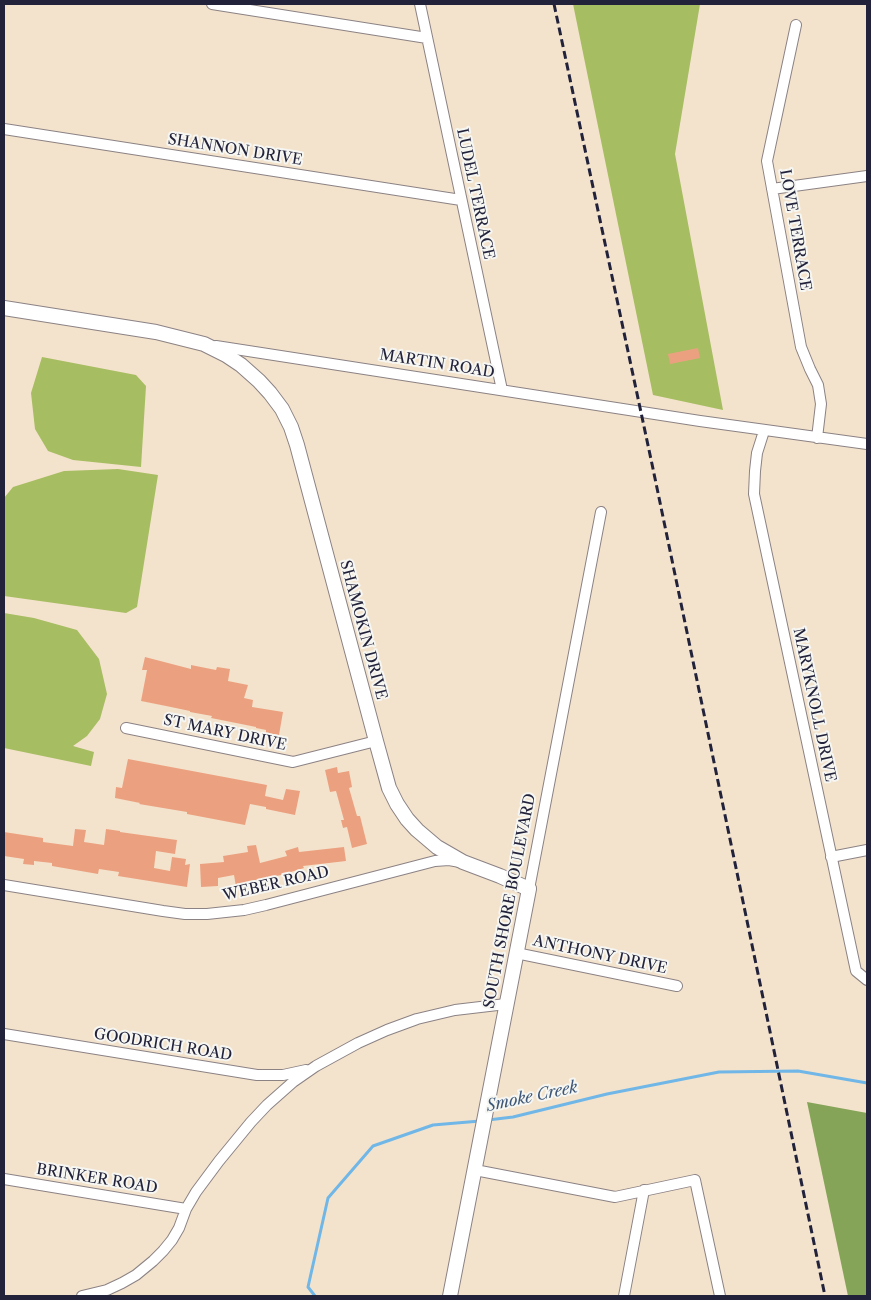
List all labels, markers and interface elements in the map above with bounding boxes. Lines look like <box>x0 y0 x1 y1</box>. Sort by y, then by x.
street label: LUDEL TERRACE <box>452 127 498 261</box>
street label: SHANNON DRIVE <box>166 130 304 170</box>
street label: LOVE TERRACE <box>775 168 815 292</box>
street label: MARTIN ROAD <box>378 346 496 382</box>
street label: SHAMOKIN DRIVE <box>336 558 390 702</box>
street label: MARYKNOLL DRIVE <box>789 626 839 784</box>
street label: ST MARY DRIVE <box>162 711 288 755</box>
street label: SOUTH SHORE BOULEVARD <box>480 792 540 1010</box>
street label: WEBER ROAD <box>221 863 331 905</box>
street label: ANTHONY DRIVE <box>531 932 669 978</box>
street label: GOODRICH ROAD <box>93 1025 233 1065</box>
water label: Smoke Creek <box>485 1078 579 1116</box>
street label: BRINKER ROAD <box>35 1161 159 1197</box>

